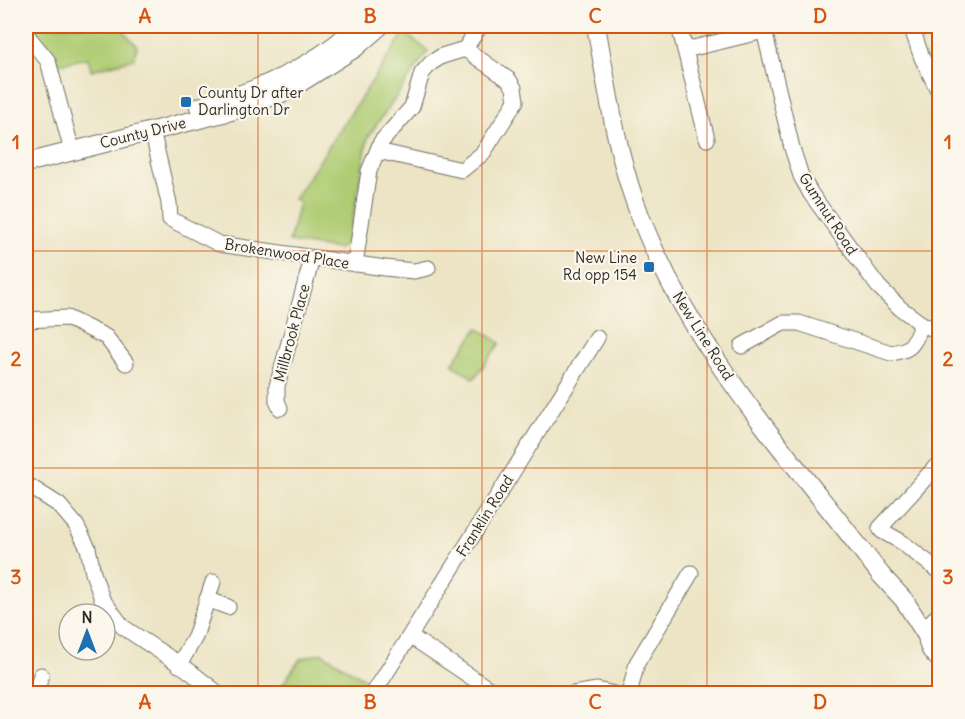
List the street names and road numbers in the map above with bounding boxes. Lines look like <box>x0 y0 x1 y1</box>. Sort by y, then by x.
street label: County Drive <box>98 113 188 152</box>
street label: Gumnut Road <box>795 169 862 258</box>
street label: Brokenwood Place <box>223 234 351 273</box>
street label: Millbrook Place <box>269 282 314 384</box>
street label: New Line Road <box>669 288 738 384</box>
street label: Franklin Road <box>452 471 517 560</box>

